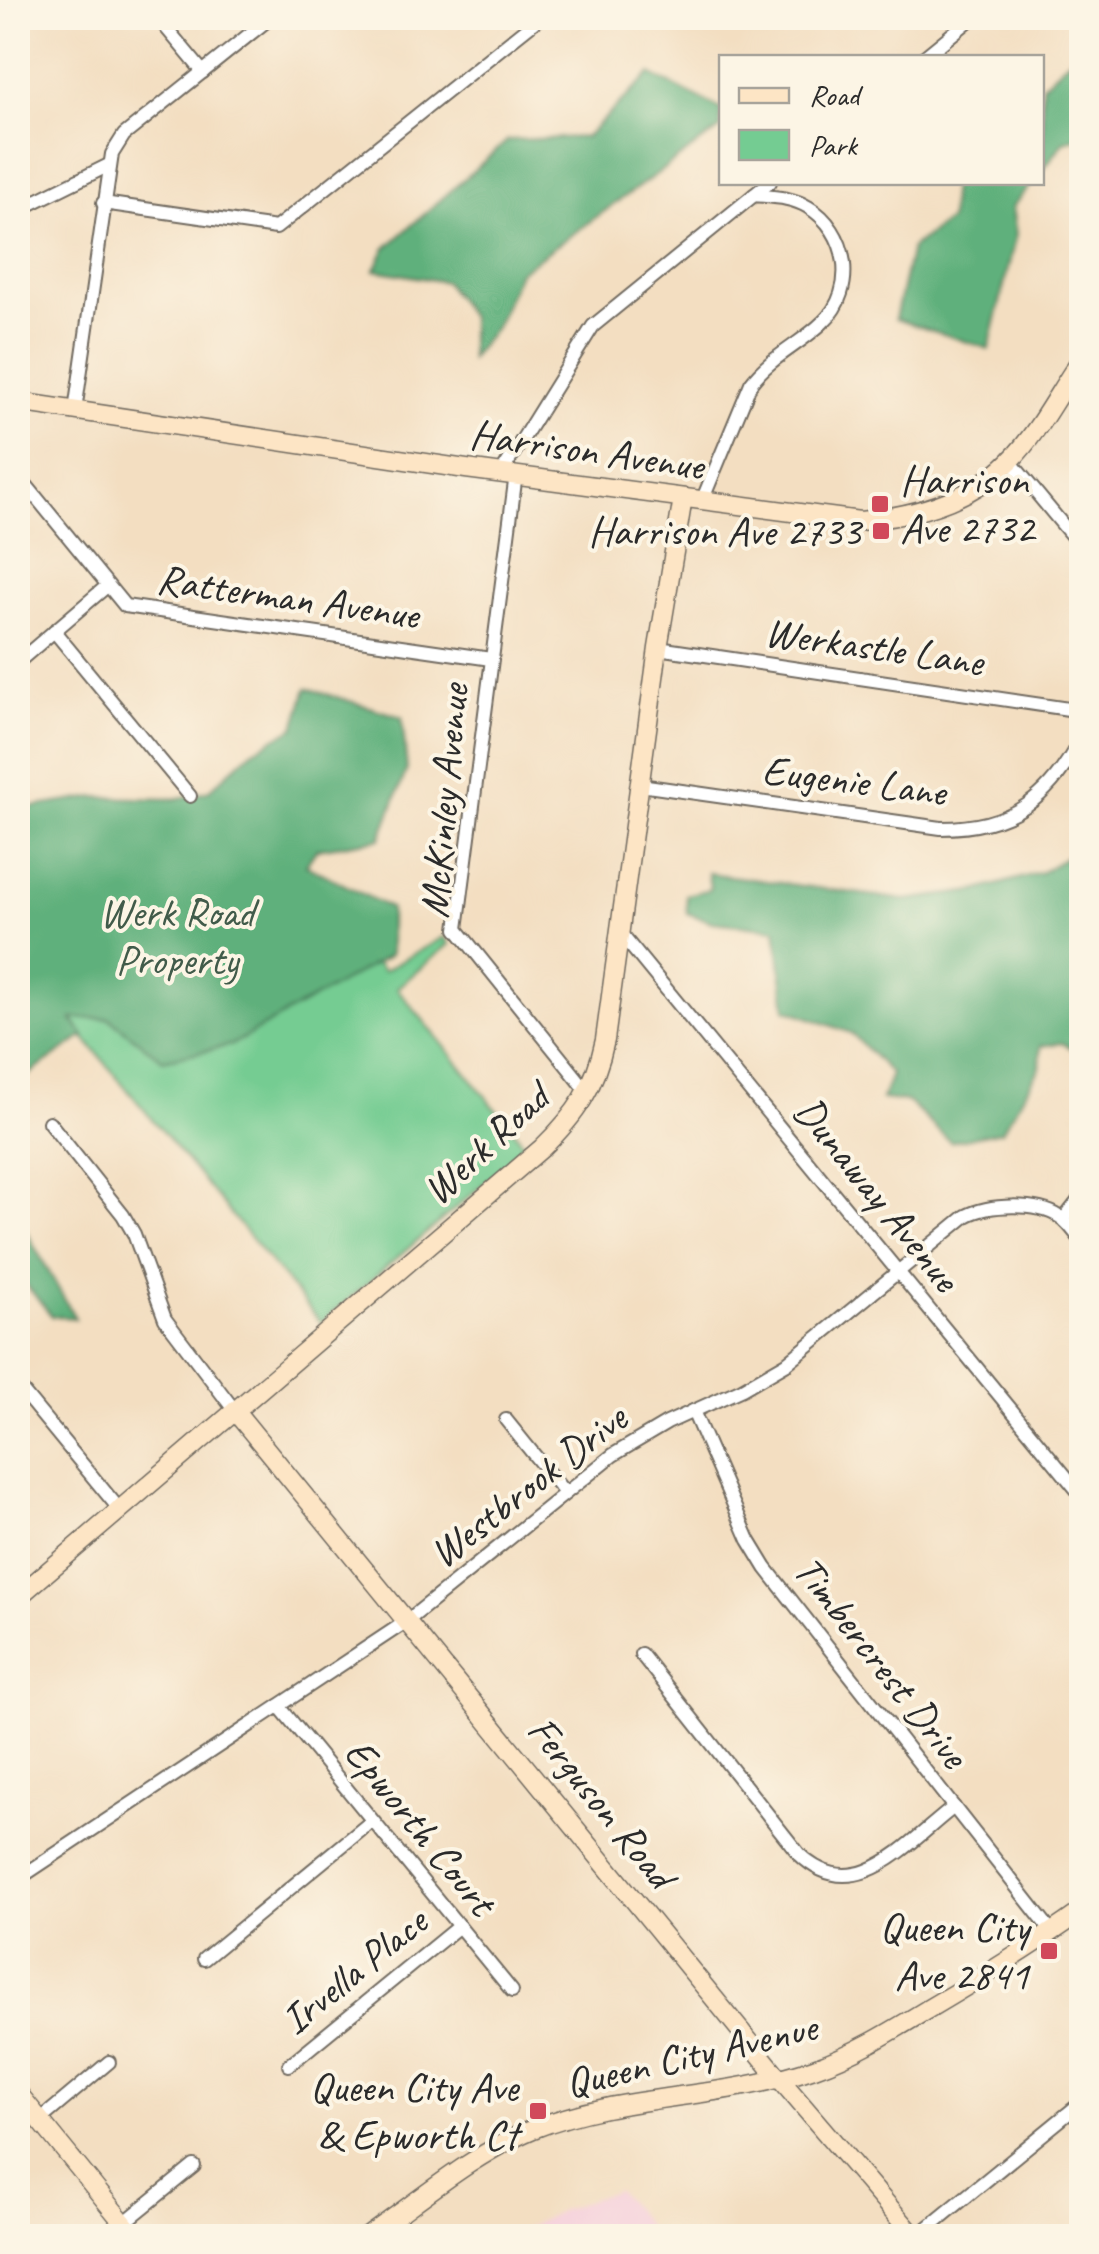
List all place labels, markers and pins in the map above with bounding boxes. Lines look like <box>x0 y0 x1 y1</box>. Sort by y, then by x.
place label: Harrison Ave 2732 <box>900 454 1037 555</box>
marker: Harrison Ave 2732 <box>869 493 891 515</box>
place label: Harrison Ave 2733 <box>588 505 864 558</box>
marker: Harrison Ave 2733 <box>870 520 892 542</box>
place label: Queen City Ave 2841 <box>880 1901 1033 2002</box>
marker: Queen City Ave 2841 <box>1038 1940 1060 1962</box>
place label: Queen City Ave & Epworth Ct <box>310 2061 523 2162</box>
marker: Queen City Ave & Epworth Ct <box>527 2100 549 2122</box>

